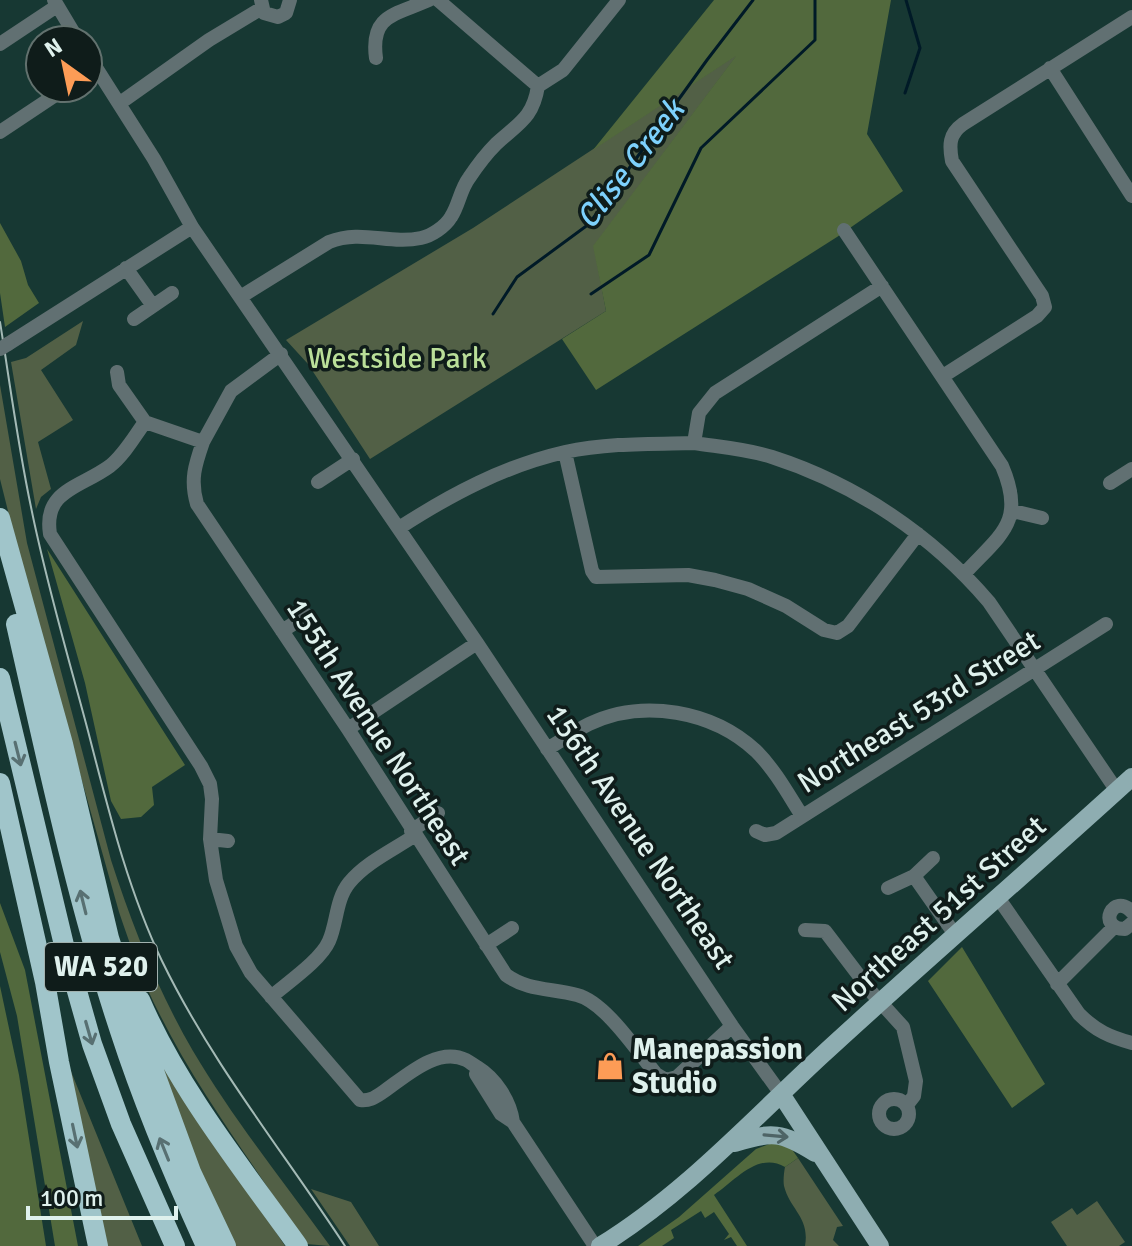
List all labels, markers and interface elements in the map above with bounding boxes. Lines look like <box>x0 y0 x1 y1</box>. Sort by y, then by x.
north arrow <box>24 24 104 104</box>
text: N <box>40 32 67 63</box>
water label: Clise Creek <box>568 89 694 236</box>
park label: Westside Park <box>307 340 487 377</box>
street label: 155th Avenue Northeast <box>278 592 478 872</box>
street label: Northeast 53rd Street <box>791 622 1047 802</box>
street label: 156th Avenue Northeast <box>538 698 742 976</box>
one-way arrow <box>11 741 26 767</box>
street label: Northeast 51st Street <box>824 808 1054 1020</box>
one-way arrow <box>75 890 90 915</box>
road number: WA 520 <box>45 943 157 991</box>
one-way arrow <box>82 1020 97 1046</box>
place label: Manepassion Studio <box>632 1031 803 1102</box>
shop icon: Manepassion Studio <box>595 1051 625 1081</box>
one-way arrow <box>68 1122 83 1148</box>
one-way arrow <box>762 1129 788 1144</box>
one-way arrow <box>155 1137 170 1162</box>
scale bar <box>28 1170 176 1220</box>
text: 100 m <box>40 1183 103 1213</box>

